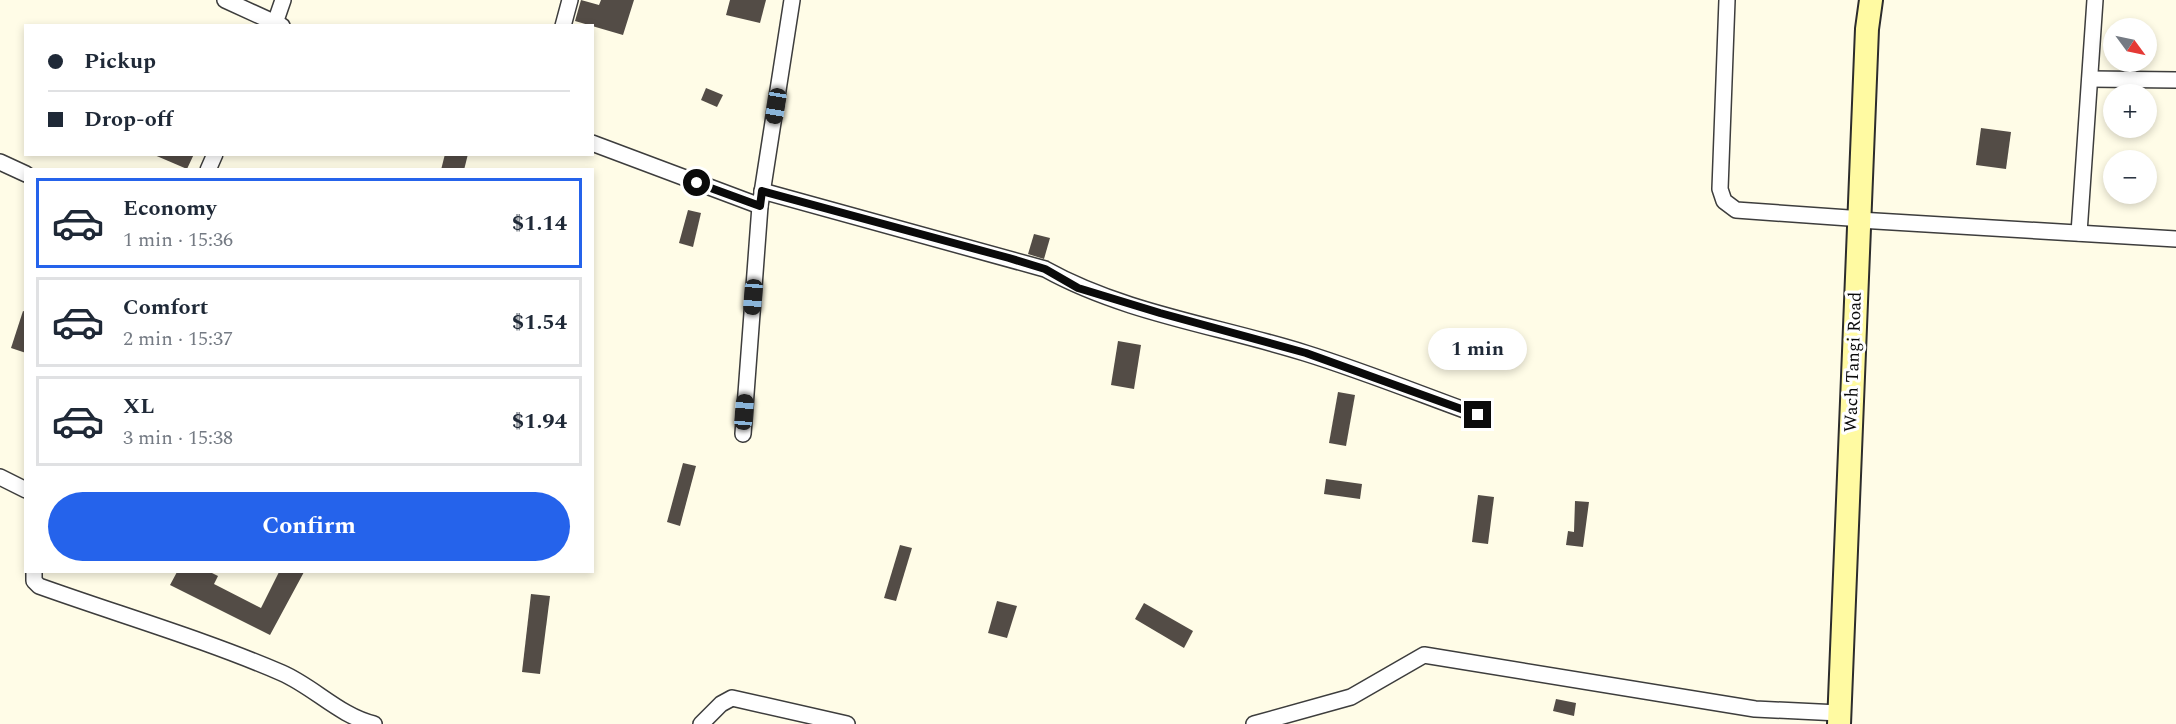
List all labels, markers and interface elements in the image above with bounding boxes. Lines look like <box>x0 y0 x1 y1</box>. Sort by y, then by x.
north arrow <box>2103 18 2157 72</box>
map controls <box>2103 18 2157 204</box>
text: Pickup <box>84 45 156 78</box>
button: + <box>2103 84 2157 138</box>
car <box>764 87 788 125</box>
text: Drop-off <box>84 103 173 136</box>
button: − <box>2103 150 2157 204</box>
route start <box>683 169 710 196</box>
text: Economy <box>123 192 216 225</box>
icon: car <box>51 196 105 250</box>
text: $1.14 <box>512 207 567 240</box>
text: 1 min · 15:36 <box>123 225 233 255</box>
car <box>742 278 764 316</box>
text: Comfort <box>123 291 208 324</box>
street label: Wach Tangi Road <box>1837 291 1869 433</box>
icon: car <box>51 295 105 349</box>
text: $1.54 <box>512 306 567 339</box>
text: 2 min · 15:37 <box>123 324 233 354</box>
callout: 1 min <box>1428 328 1528 370</box>
text: 1 min <box>1451 334 1504 364</box>
text: XL <box>123 390 154 423</box>
car <box>733 393 755 431</box>
icon: car <box>51 394 105 448</box>
route end <box>1464 401 1491 428</box>
text: $1.94 <box>512 405 567 438</box>
text: 3 min · 15:38 <box>123 423 233 453</box>
button: Confirm <box>48 492 570 561</box>

